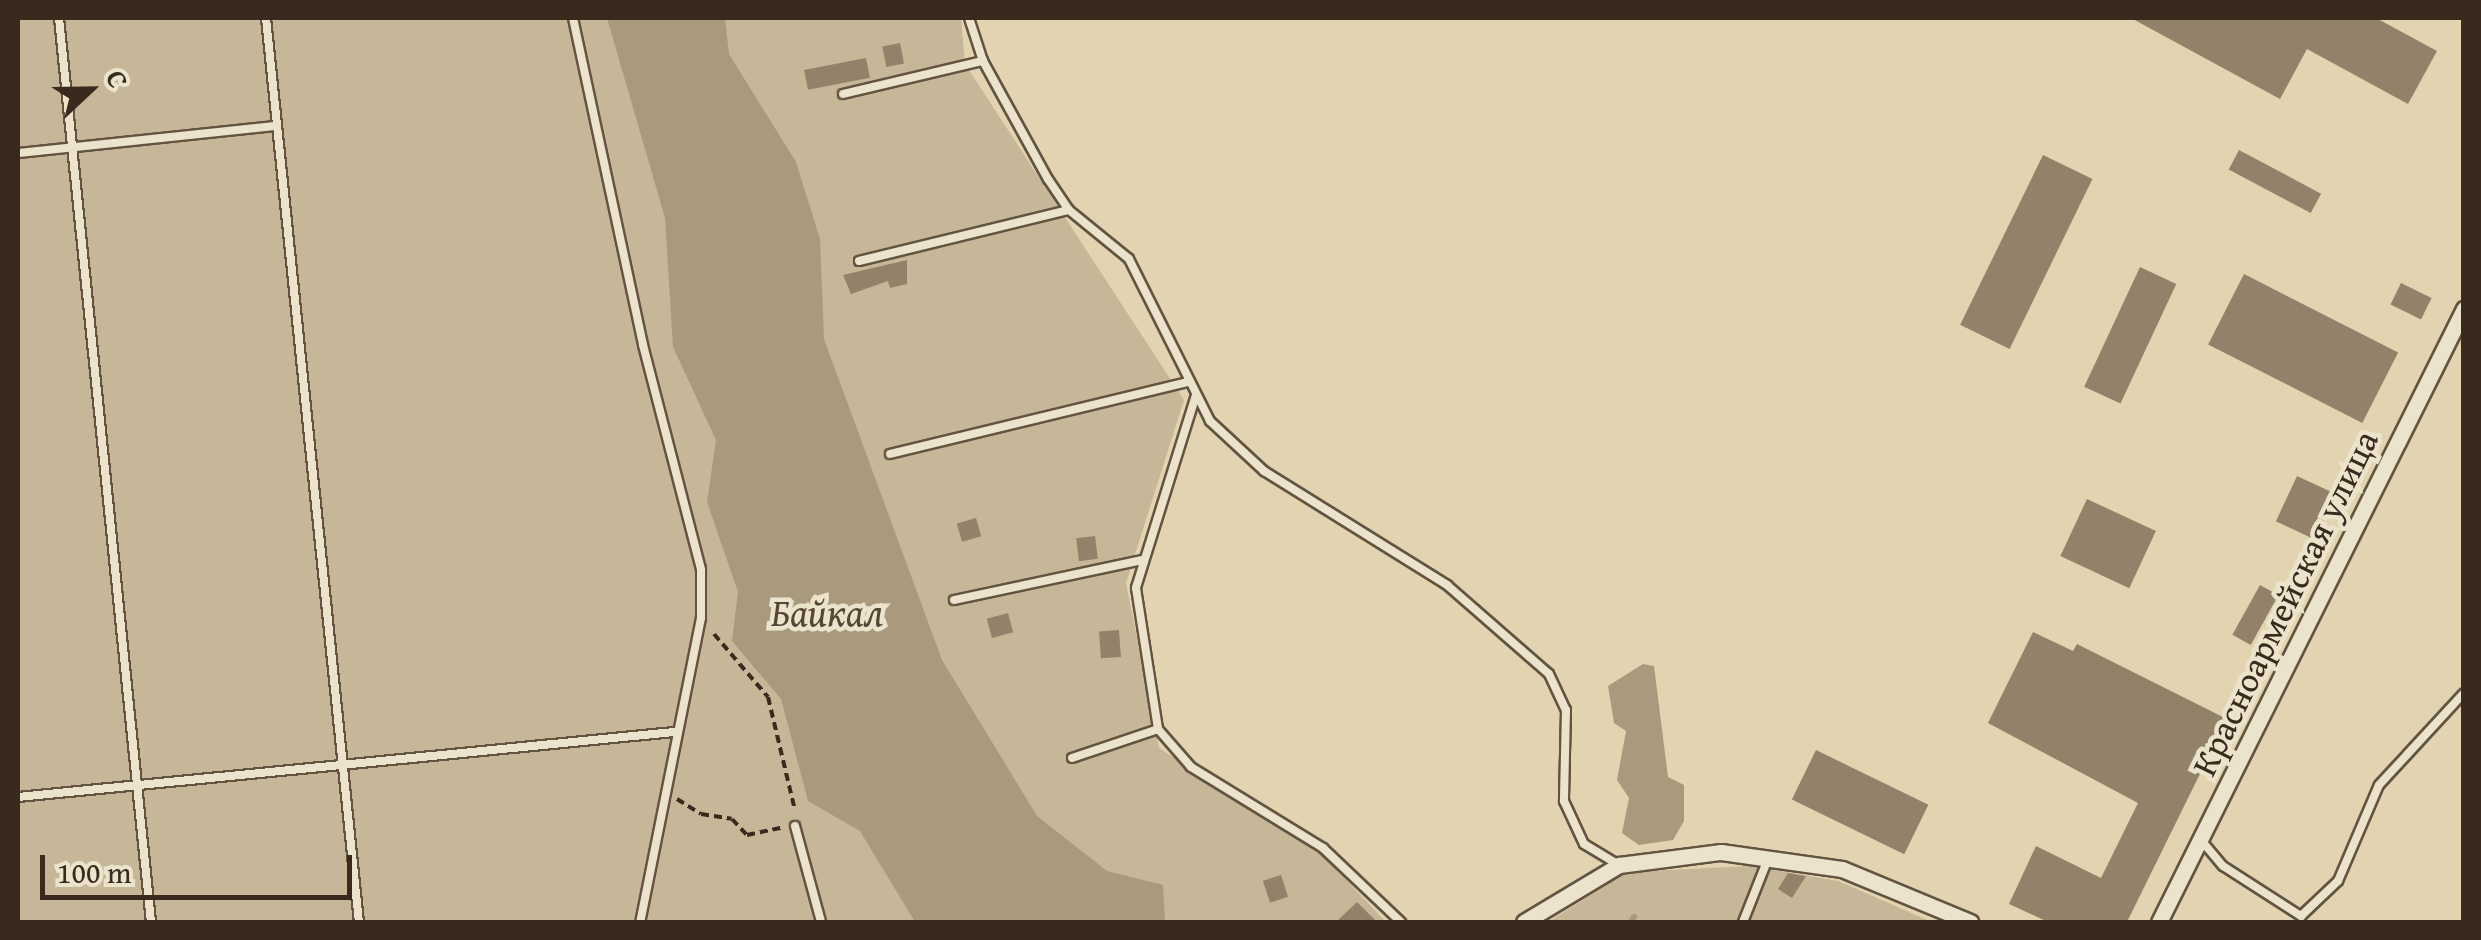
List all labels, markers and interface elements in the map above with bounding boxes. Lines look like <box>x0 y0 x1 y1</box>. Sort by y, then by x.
north arrow <box>40 40 140 140</box>
text: С <box>96 64 140 94</box>
street label: Красноармейская улица <box>2183 424 2387 782</box>
water label: Байкал <box>771 590 883 636</box>
scale bar <box>45 835 358 897</box>
text: 100 m <box>57 850 131 894</box>

